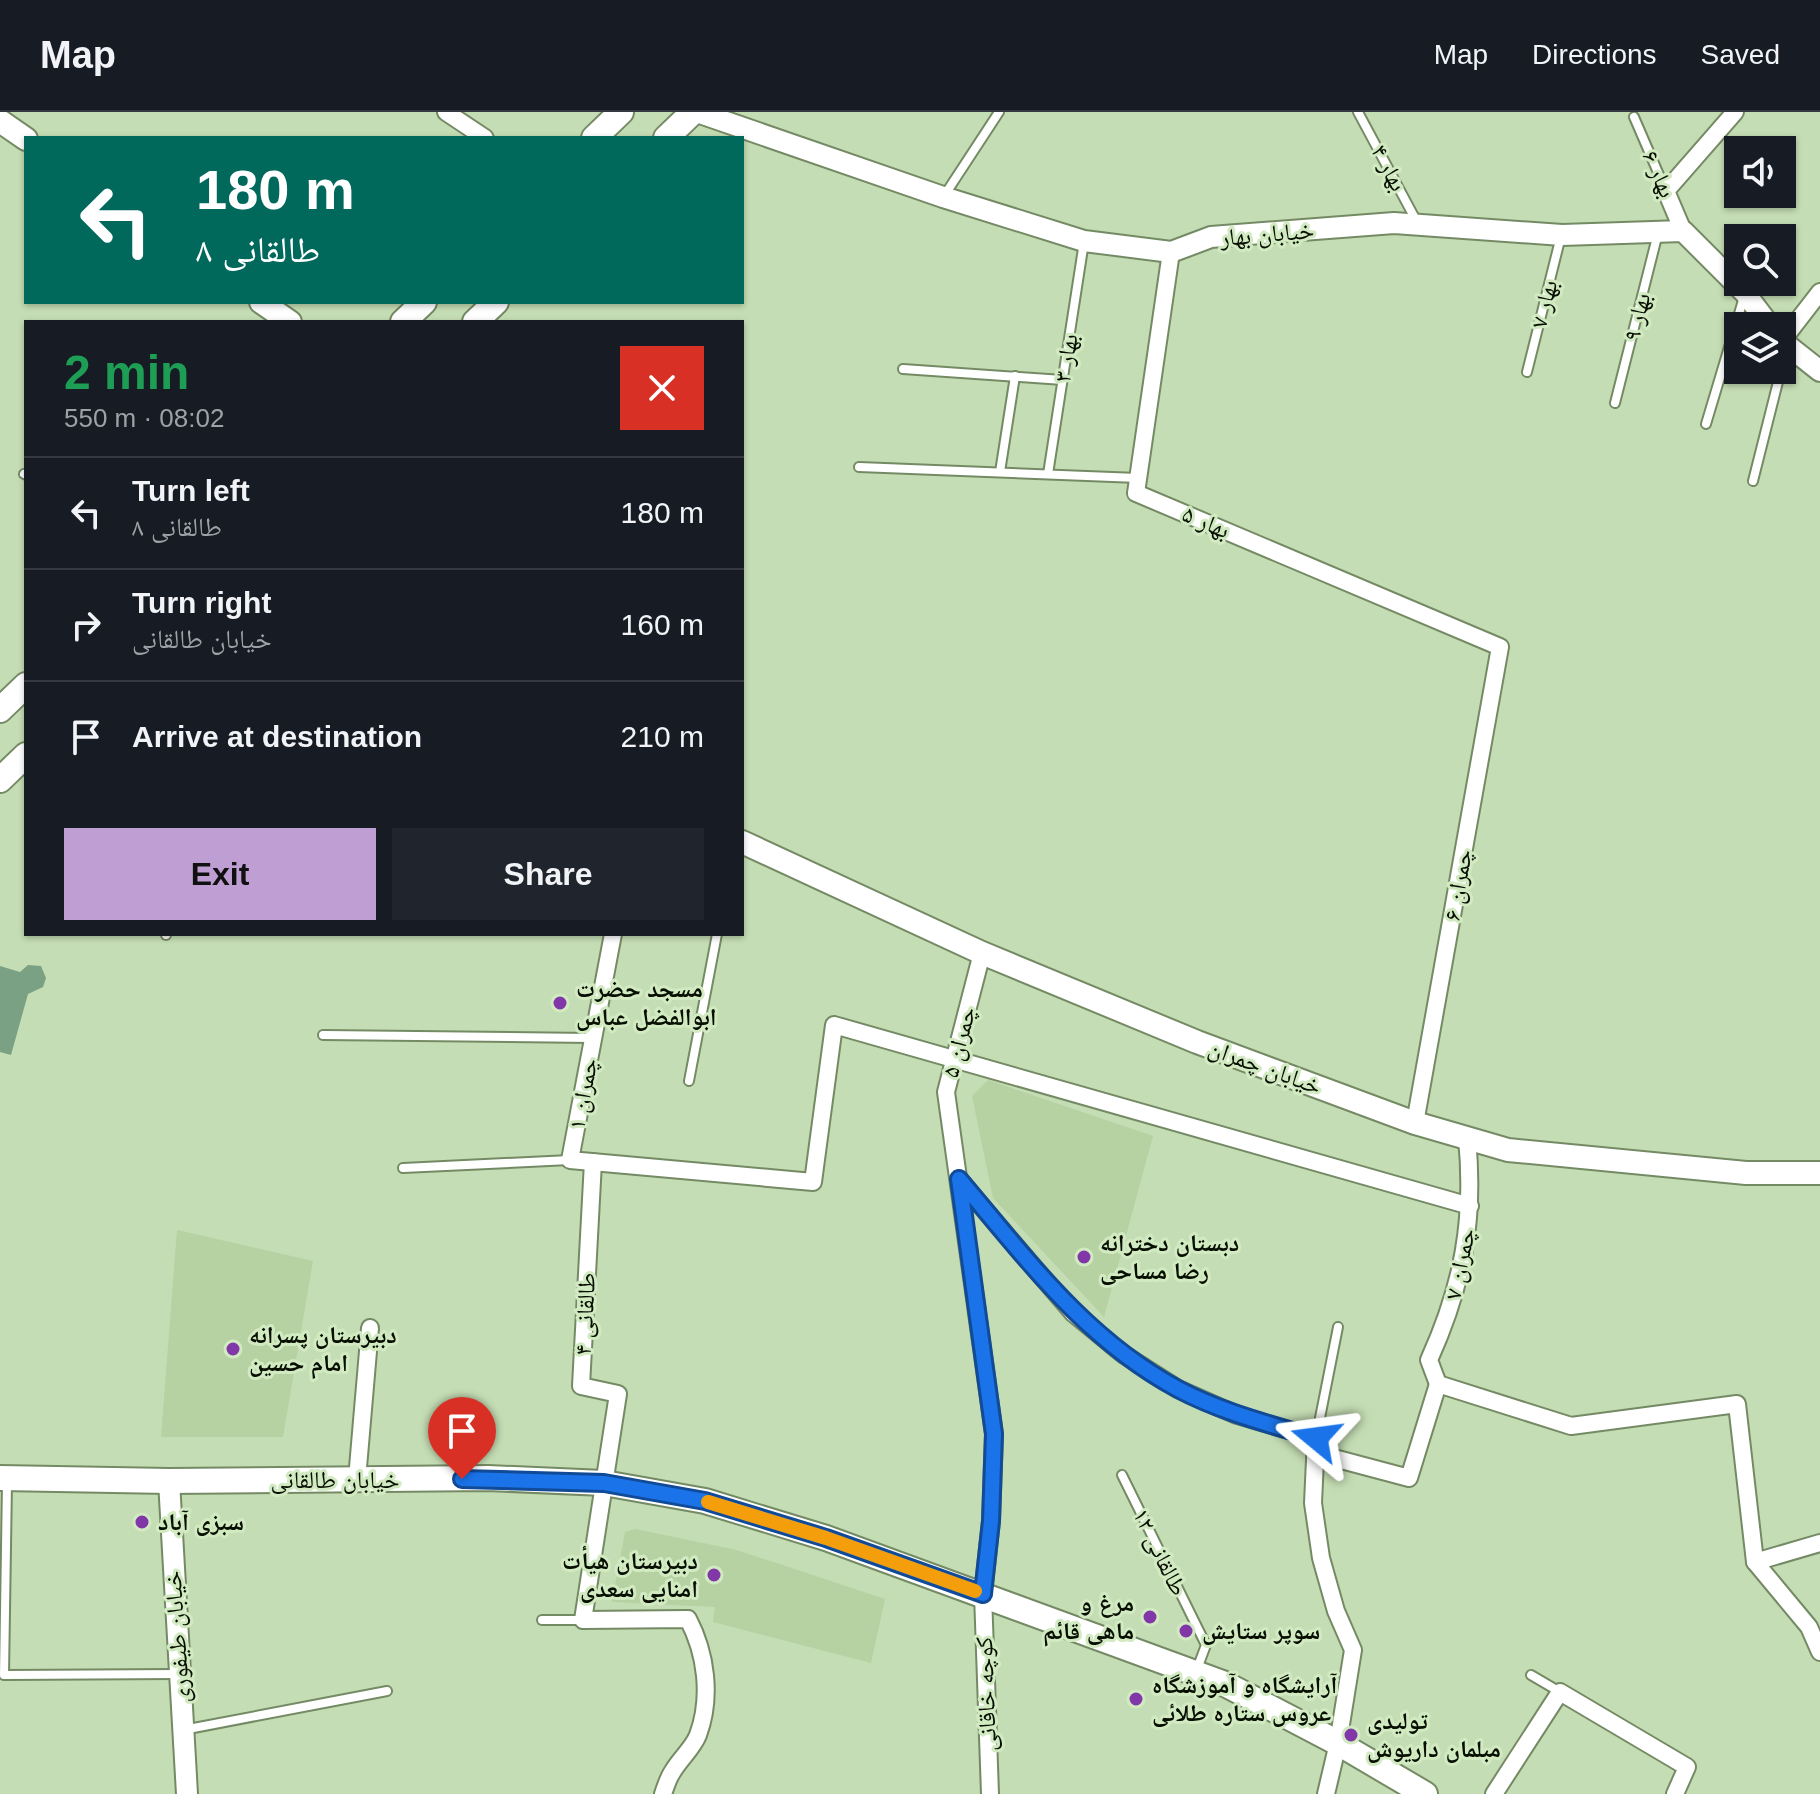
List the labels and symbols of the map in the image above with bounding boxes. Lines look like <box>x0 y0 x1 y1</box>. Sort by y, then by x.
street label: بهار ۴ <box>1365 140 1413 196</box>
street label: بهار ۶ <box>1637 146 1682 202</box>
street label: خیابان بهار <box>1218 216 1315 252</box>
street label: بهار ۷ <box>1525 277 1563 331</box>
street label: بهار ۹ <box>1618 290 1656 344</box>
street label: بهار ۳ <box>1048 332 1083 384</box>
street label: بهار ۵ <box>1178 500 1234 544</box>
street label: چمران ۶ <box>1438 847 1478 923</box>
place label: مسجد حضرت ابوالفضل عباس <box>576 975 717 1031</box>
marker: مسجد حضرت ابوالفضل عباس <box>551 994 569 1012</box>
street label: چمران ۵ <box>936 1004 982 1080</box>
street label: خیابان چمران <box>1205 1034 1325 1100</box>
street label: چمران ۱ <box>562 1056 604 1132</box>
street label: چمران ۷ <box>1439 1226 1481 1302</box>
place label: دبستان دخترانه رضا مساحی <box>1100 1229 1239 1285</box>
marker: دبستان دخترانه رضا مساحی <box>1075 1248 1093 1266</box>
street label: طالقانی ۴ <box>569 1272 601 1356</box>
place label: دبیرستان پسرانه امام حسین <box>249 1321 397 1380</box>
marker: دبیرستان پسرانه امام حسین <box>224 1340 242 1358</box>
position arrow <box>1274 1396 1358 1480</box>
pin <box>428 1397 496 1479</box>
street label: خیابان طالقانی <box>271 1466 399 1494</box>
street label: طالقانی ۱۲ <box>1127 1504 1193 1600</box>
place label: سبزی آباد <box>158 1508 244 1536</box>
marker: سبزی آباد <box>133 1513 151 1531</box>
place label: دبیرستان هیأت امنایی سعدی <box>562 1545 698 1603</box>
marker: دبیرستان هیأت امنایی سعدی <box>705 1566 723 1584</box>
street label: خیابان طیفوری <box>158 1570 196 1704</box>
place label: مرغ و ماهی قائم <box>1043 1589 1134 1647</box>
marker: مرغ و ماهی قائم <box>1141 1608 1159 1626</box>
place label: سوپر ستایش <box>1202 1617 1320 1645</box>
marker: سوپر ستایش <box>1177 1622 1195 1640</box>
street label: کوچه خاقانی <box>970 1636 1002 1752</box>
place label: آرایشگاه و آموزشگاه عروس ستاره طلائی <box>1152 1671 1338 1727</box>
marker: آرایشگاه و آموزشگاه عروس ستاره طلائی <box>1127 1690 1145 1708</box>
place label: تولیدی مبلمان داریوش <box>1367 1707 1501 1763</box>
marker: تولیدی مبلمان داریوش <box>1342 1726 1360 1744</box>

